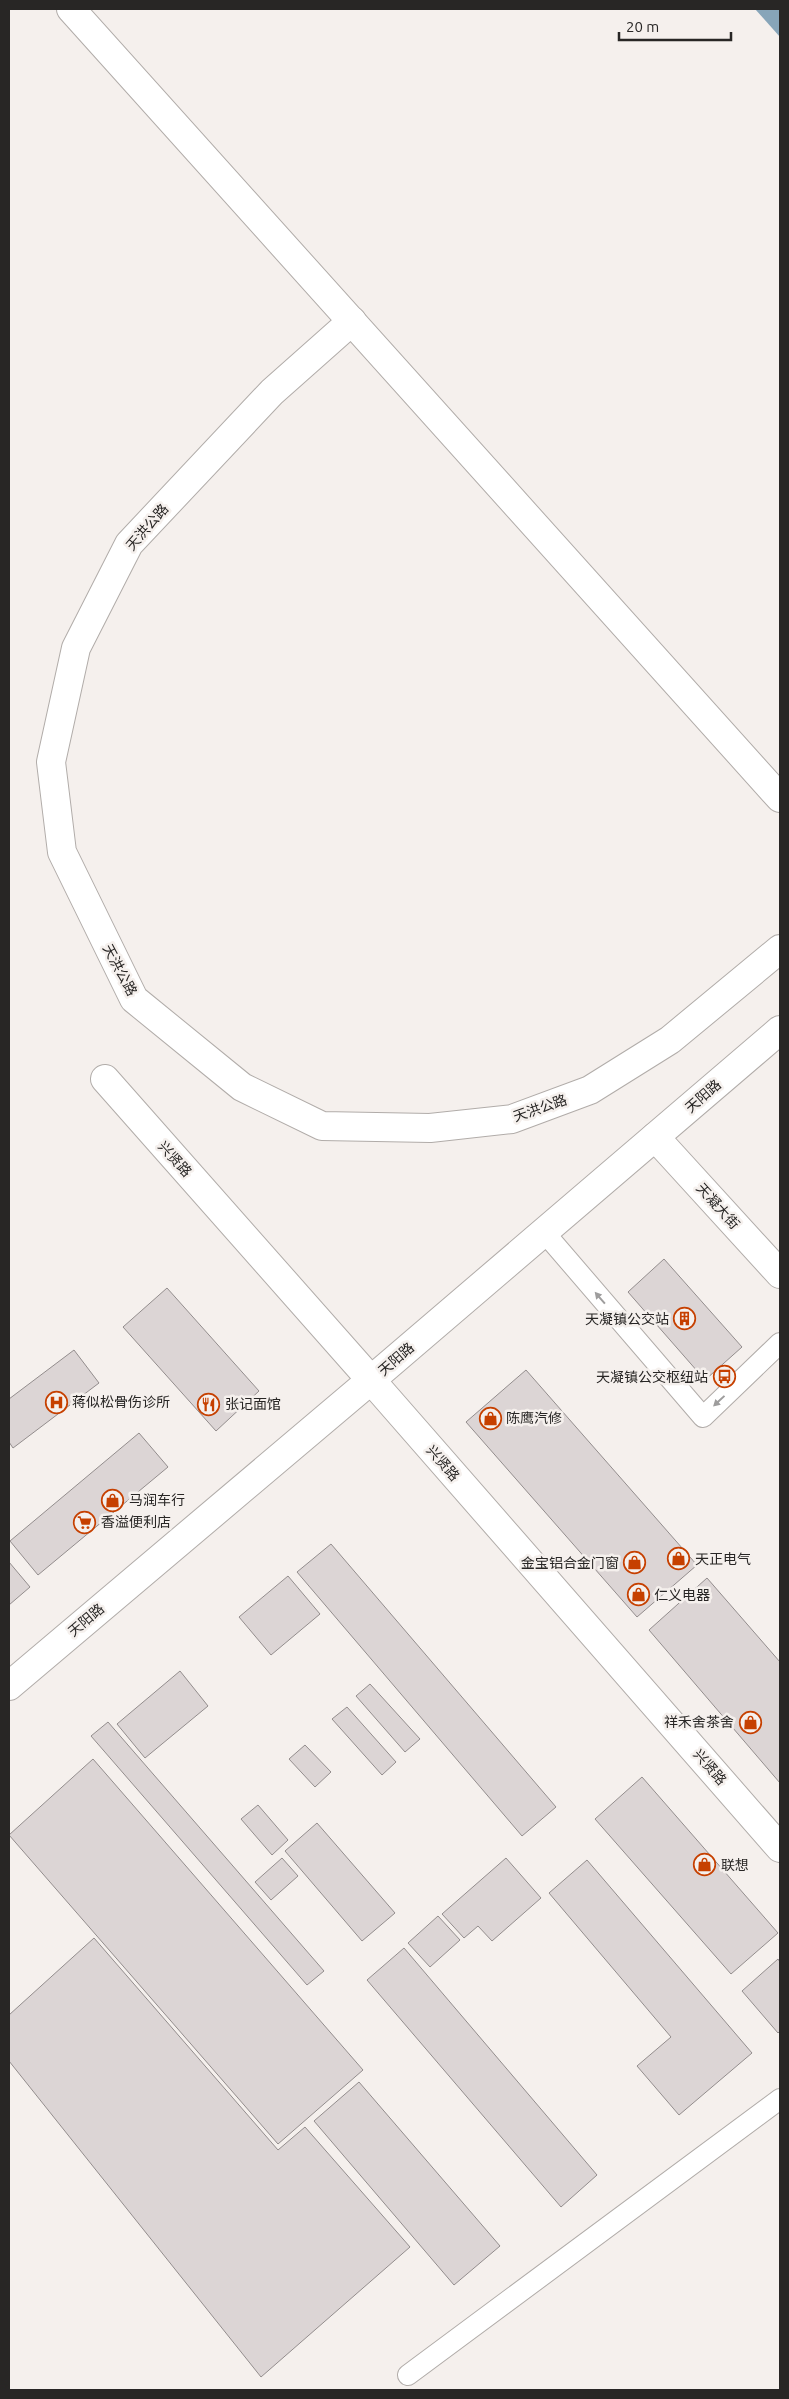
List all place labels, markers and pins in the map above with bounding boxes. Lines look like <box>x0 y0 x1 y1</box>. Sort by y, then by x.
building icon: 天凝镇公交站 <box>673 1307 697 1331</box>
place label: 天凝镇公交站 <box>585 1311 669 1327</box>
bus stop icon: 天凝镇公交枢纽站 <box>712 1365 736 1389</box>
place label: 天凝镇公交枢纽站 <box>596 1369 708 1385</box>
hospital icon: 蒋似松骨伤诊所 <box>44 1390 68 1414</box>
restaurant icon: 张记面馆 <box>197 1392 221 1416</box>
place label: 蒋似松骨伤诊所 <box>72 1394 170 1410</box>
place label: 张记面馆 <box>225 1396 281 1412</box>
shop icon: 陈鹰汽修 <box>478 1406 502 1430</box>
place label: 陈鹰汽修 <box>506 1410 562 1426</box>
shop icon: 马润车行 <box>101 1488 125 1512</box>
place label: 马润车行 <box>129 1492 185 1508</box>
supermarket icon: 香溢便利店 <box>73 1510 97 1534</box>
place label: 香溢便利店 <box>101 1514 171 1530</box>
shop icon: 天正电气 <box>667 1547 691 1571</box>
shop icon: 金宝铝合金门窗 <box>623 1551 647 1575</box>
place label: 天正电气 <box>695 1551 751 1567</box>
place label: 金宝铝合金门窗 <box>521 1555 619 1571</box>
shop icon: 仁义电器 <box>626 1583 650 1607</box>
place label: 仁义电器 <box>654 1587 710 1603</box>
shop icon: 祥禾舍茶舍 <box>738 1710 762 1734</box>
place label: 祥禾舍茶舍 <box>664 1714 734 1730</box>
shop icon: 联想 <box>693 1853 717 1877</box>
place label: 联想 <box>721 1857 749 1873</box>

